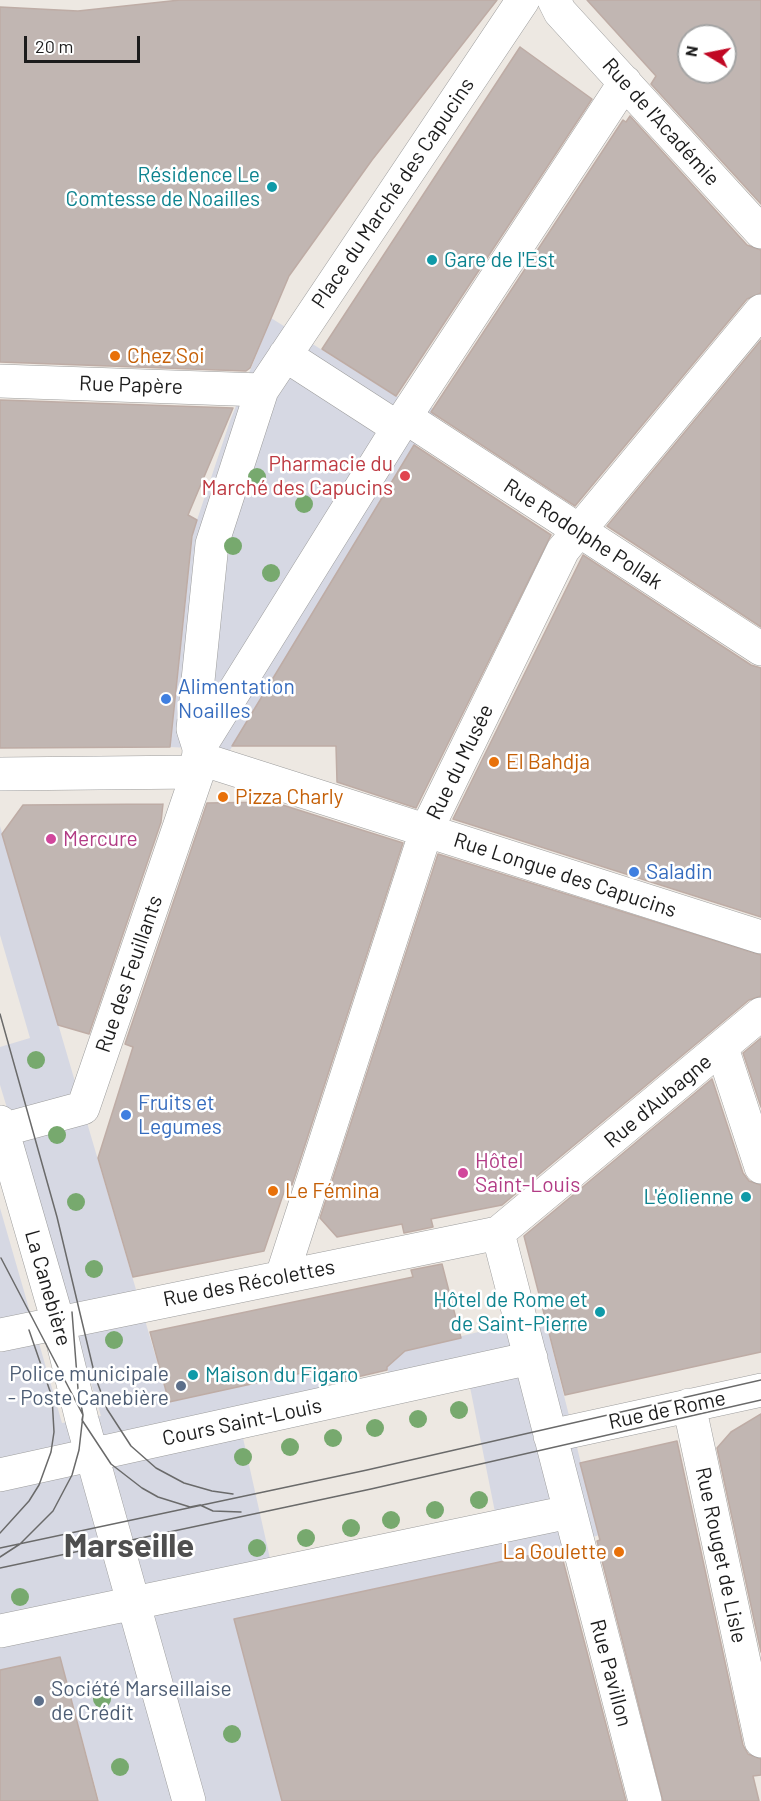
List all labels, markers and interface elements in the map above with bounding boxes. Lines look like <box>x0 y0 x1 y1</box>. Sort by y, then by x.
scale bar <box>27 24 142 62</box>
north arrow <box>677 24 737 84</box>
text: 20 m <box>35 35 73 57</box>
text: N <box>680 44 701 58</box>
street label: Rue de l'Académie <box>597 53 725 191</box>
street label: Place du Marché des Capucins <box>306 73 480 313</box>
place label: Résidence Le Comtesse de Noailles <box>65 162 260 212</box>
marker: Résidence Le Comtesse de Noailles <box>265 180 279 194</box>
place label: Gare de l'Est <box>444 247 555 273</box>
marker: Gare de l'Est <box>425 253 439 267</box>
place label: Chez Soi <box>127 343 205 369</box>
marker: Chez Soi <box>108 349 122 363</box>
street label: Rue Papère <box>79 371 183 399</box>
place label: Pharmacie du Marché des Capucins <box>202 451 393 501</box>
marker: Pharmacie du Marché des Capucins <box>398 469 412 483</box>
street label: Rue Rodolphe Pollak <box>499 473 667 595</box>
place label: Alimentation Noailles <box>178 674 295 724</box>
marker: Alimentation Noailles <box>159 692 173 706</box>
street label: Rue du Musée <box>421 700 499 824</box>
place label: El Bahdja <box>506 749 590 775</box>
marker: El Bahdja <box>487 755 501 769</box>
place label: Pizza Charly <box>235 784 343 810</box>
marker: Pizza Charly <box>216 790 230 804</box>
place label: Mercure <box>63 826 138 852</box>
street label: Rue Longue des Capucins <box>450 827 680 923</box>
marker: Mercure <box>44 832 58 846</box>
place label: Saladin <box>646 859 713 885</box>
marker: Saladin <box>627 865 641 879</box>
street label: Rue des Feuillants <box>90 892 168 1056</box>
street label: Rue d'Aubagne <box>599 1049 717 1153</box>
place label: Fruits et Legumes <box>138 1090 222 1140</box>
marker: Fruits et Legumes <box>119 1108 133 1122</box>
place label: Hôtel Saint-Louis <box>475 1148 580 1198</box>
marker: Hôtel Saint-Louis <box>456 1166 470 1180</box>
place label: Le Fémina <box>285 1178 379 1204</box>
marker: Le Fémina <box>266 1184 280 1198</box>
place label: L'éolienne <box>644 1184 734 1210</box>
marker: L'éolienne <box>739 1190 753 1204</box>
street label: La Canebière <box>19 1227 77 1349</box>
street label: Rue des Récolettes <box>161 1254 337 1312</box>
place label: Hôtel de Rome et de Saint-Pierre <box>433 1287 588 1337</box>
marker: Hôtel de Rome et de Saint-Pierre <box>593 1305 607 1319</box>
place label: Police municipale - Poste Canebière <box>8 1361 169 1411</box>
place label: Maison du Figaro <box>205 1362 358 1388</box>
marker: Maison du Figaro <box>186 1368 200 1382</box>
marker: Police municipale - Poste Canebière <box>174 1379 188 1393</box>
street label: Rue de Rome <box>606 1385 728 1435</box>
street label: Cours Saint-Louis <box>160 1393 324 1451</box>
street label: Rue Rouget de Lisle <box>690 1465 752 1645</box>
district label: Marseille <box>64 1526 194 1566</box>
place label: La Goulette <box>503 1539 607 1565</box>
marker: La Goulette <box>612 1545 626 1559</box>
street label: Rue Pavillon <box>585 1617 637 1729</box>
place label: Société Marseillaise de Crédit <box>51 1676 232 1726</box>
marker: Société Marseillaise de Crédit <box>32 1694 46 1708</box>

